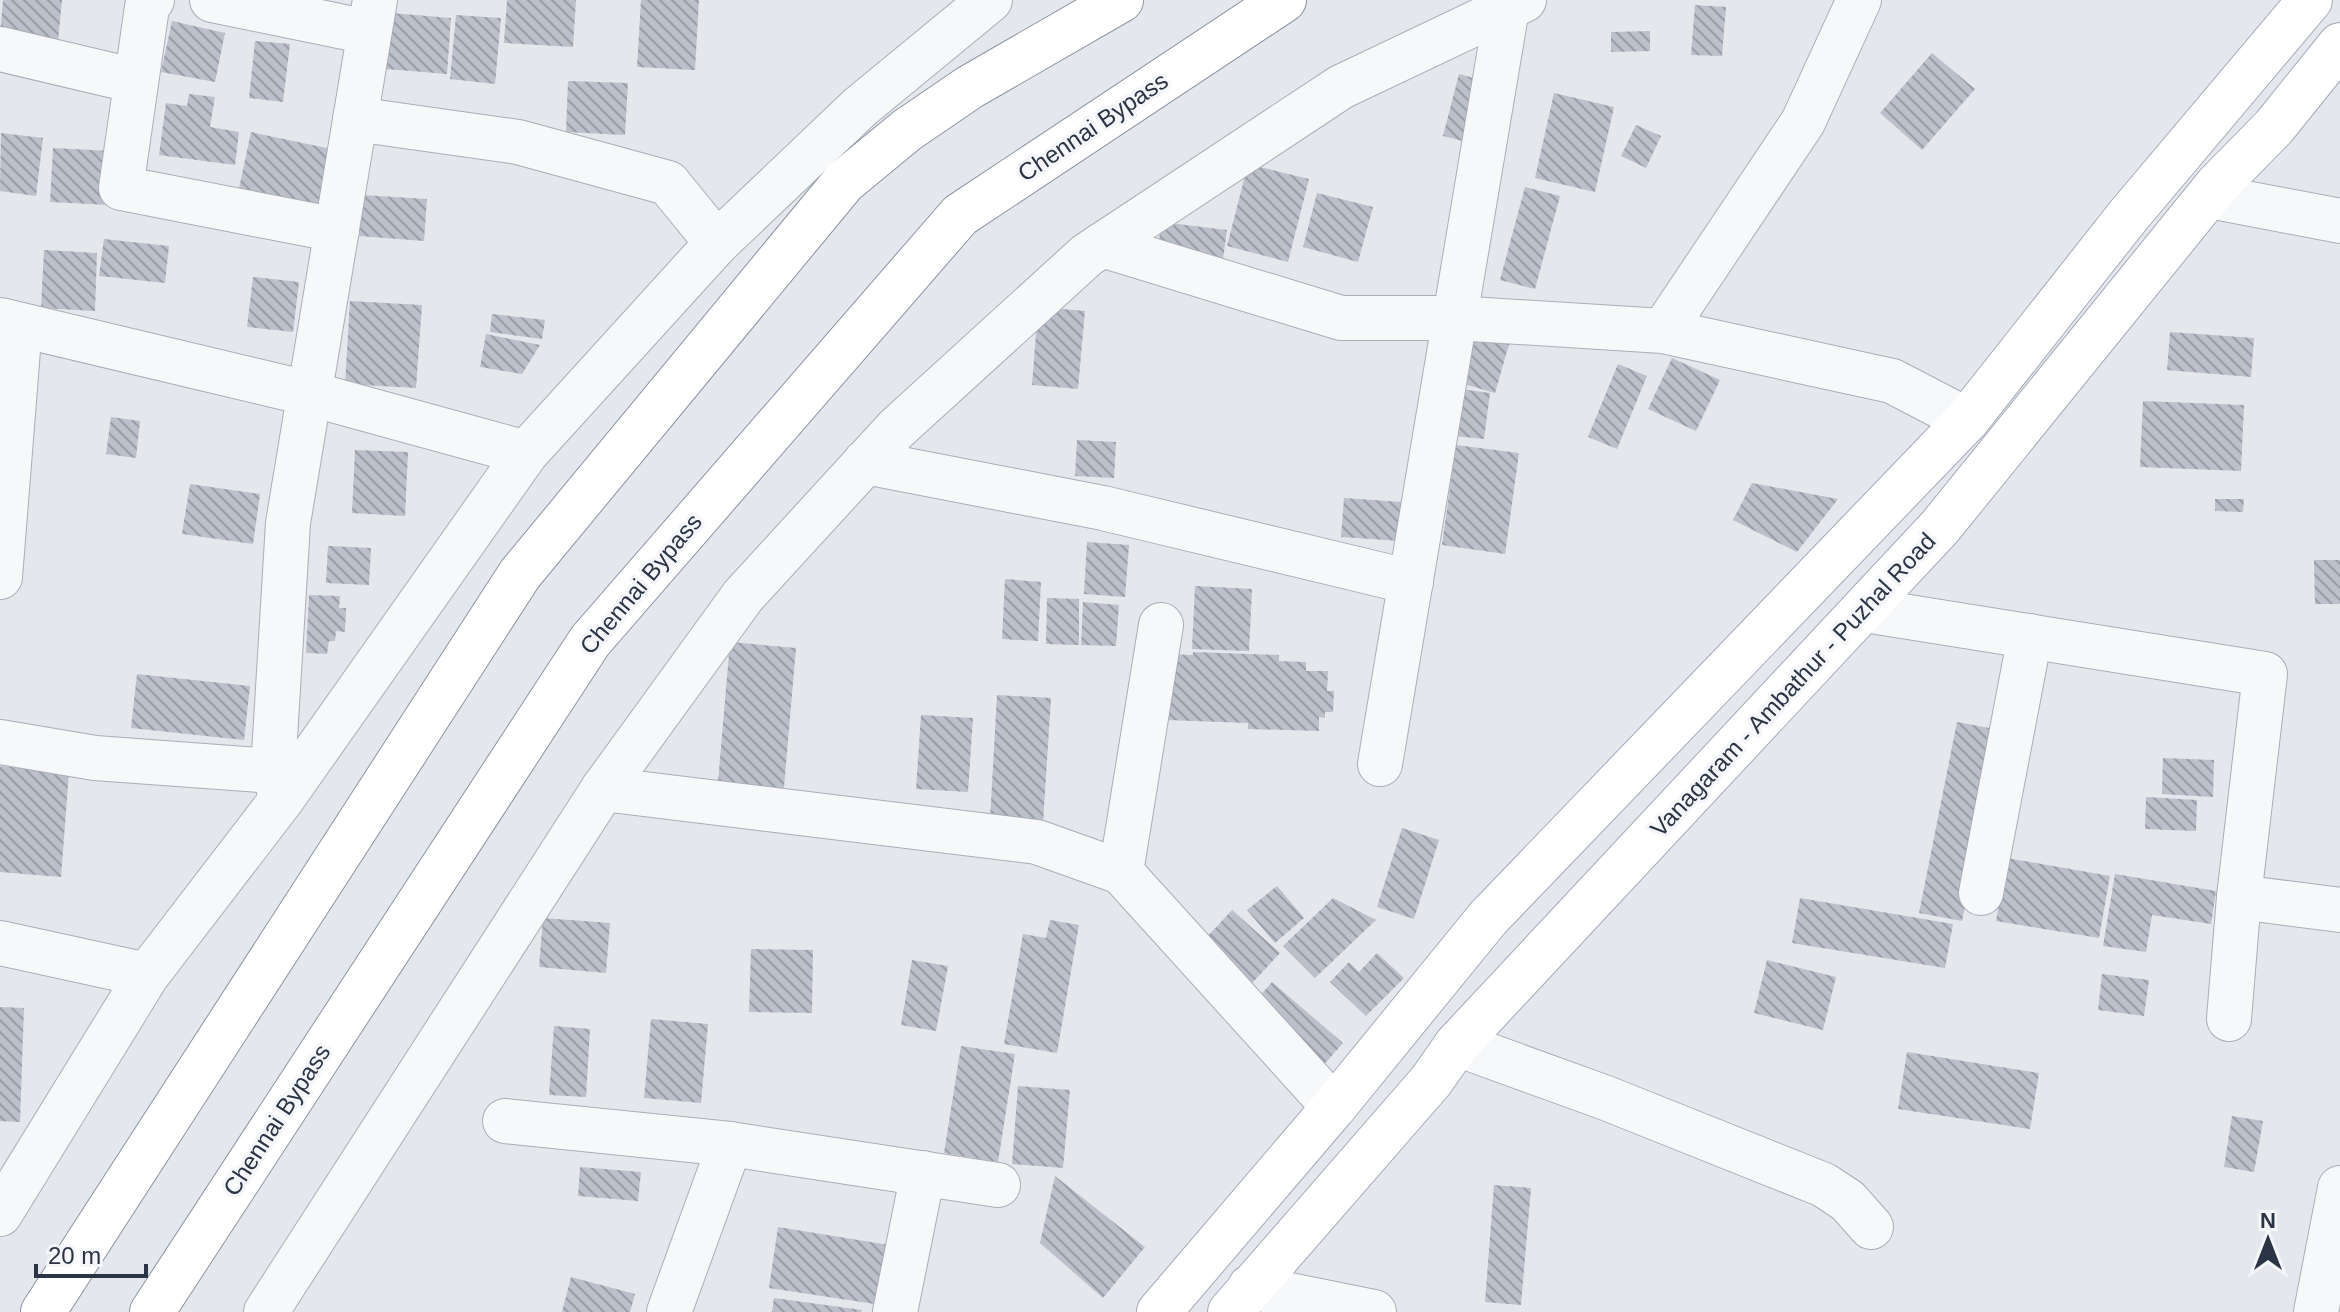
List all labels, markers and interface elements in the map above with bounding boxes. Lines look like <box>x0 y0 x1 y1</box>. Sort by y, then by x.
street label: Chennai Bypass <box>1013 67 1173 187</box>
street label: Chennai Bypass <box>574 508 707 659</box>
street label: Vanagaram - Ambathur - Puzhal Road <box>1645 527 1941 842</box>
street label: Chennai Bypass <box>218 1039 335 1200</box>
north arrow <box>2228 1200 2308 1280</box>
text: N <box>2260 1208 2276 1233</box>
scale bar <box>36 1228 146 1278</box>
text: 20 m <box>48 1242 101 1269</box>

